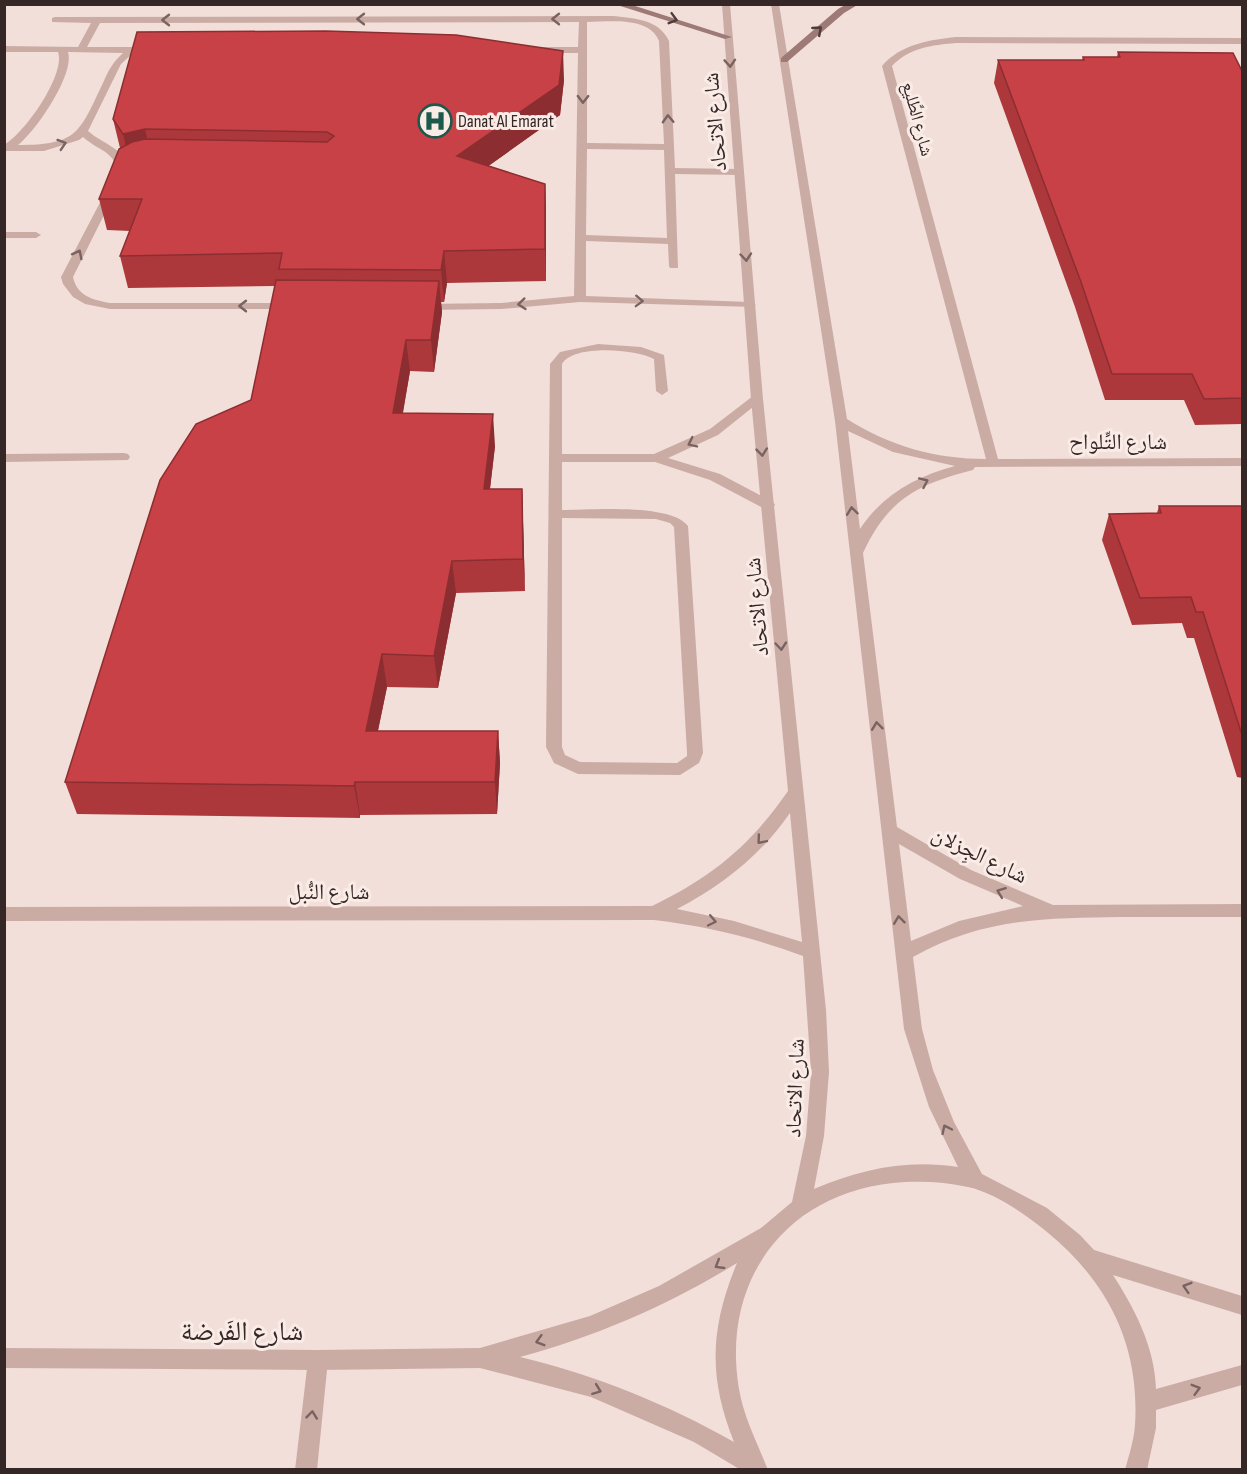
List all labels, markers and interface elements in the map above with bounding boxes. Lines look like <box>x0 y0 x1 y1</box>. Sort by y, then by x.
one-way arrow <box>668 12 678 24</box>
one-way arrow <box>357 13 366 25</box>
one-way arrow <box>552 13 561 25</box>
one-way arrow <box>162 14 171 26</box>
one-way arrow <box>811 27 822 38</box>
one-way arrow <box>723 58 736 67</box>
street label: شارع الاتحاد <box>698 71 733 172</box>
street label: شارع الطَّليع <box>897 80 937 159</box>
one-way arrow <box>577 94 589 103</box>
hospital icon: Danat Al Emarat <box>417 103 453 139</box>
place label: Danat Al Emarat <box>458 111 555 132</box>
one-way arrow <box>661 115 674 124</box>
one-way arrow <box>56 138 67 151</box>
one-way arrow <box>71 250 82 261</box>
one-way arrow <box>739 253 752 262</box>
one-way arrow <box>634 295 643 307</box>
one-way arrow <box>518 297 527 310</box>
one-way arrow <box>239 300 248 312</box>
street label: شارع التِّلواح <box>1069 429 1167 456</box>
one-way arrow <box>687 435 698 447</box>
one-way arrow <box>755 447 768 456</box>
one-way arrow <box>918 477 929 489</box>
one-way arrow <box>846 507 859 516</box>
street label: شارع الاتحاد <box>740 556 775 657</box>
one-way arrow <box>774 641 787 650</box>
one-way arrow <box>871 721 884 730</box>
street label: شارع الجِزلان <box>927 821 1032 891</box>
one-way arrow <box>757 833 768 844</box>
street label: شارع النُّبل <box>288 879 370 906</box>
one-way arrow <box>996 886 1007 899</box>
one-way arrow <box>706 913 716 926</box>
one-way arrow <box>894 915 906 924</box>
street label: شارع الاتحاد <box>780 1038 811 1138</box>
one-way arrow <box>942 1124 954 1135</box>
one-way arrow <box>715 1257 725 1269</box>
one-way arrow <box>1182 1282 1193 1294</box>
street label: شارع الفَرضة <box>181 1316 303 1348</box>
one-way arrow <box>535 1334 545 1347</box>
one-way arrow <box>591 1383 602 1395</box>
one-way arrow <box>1190 1384 1201 1396</box>
one-way arrow <box>305 1410 318 1419</box>

